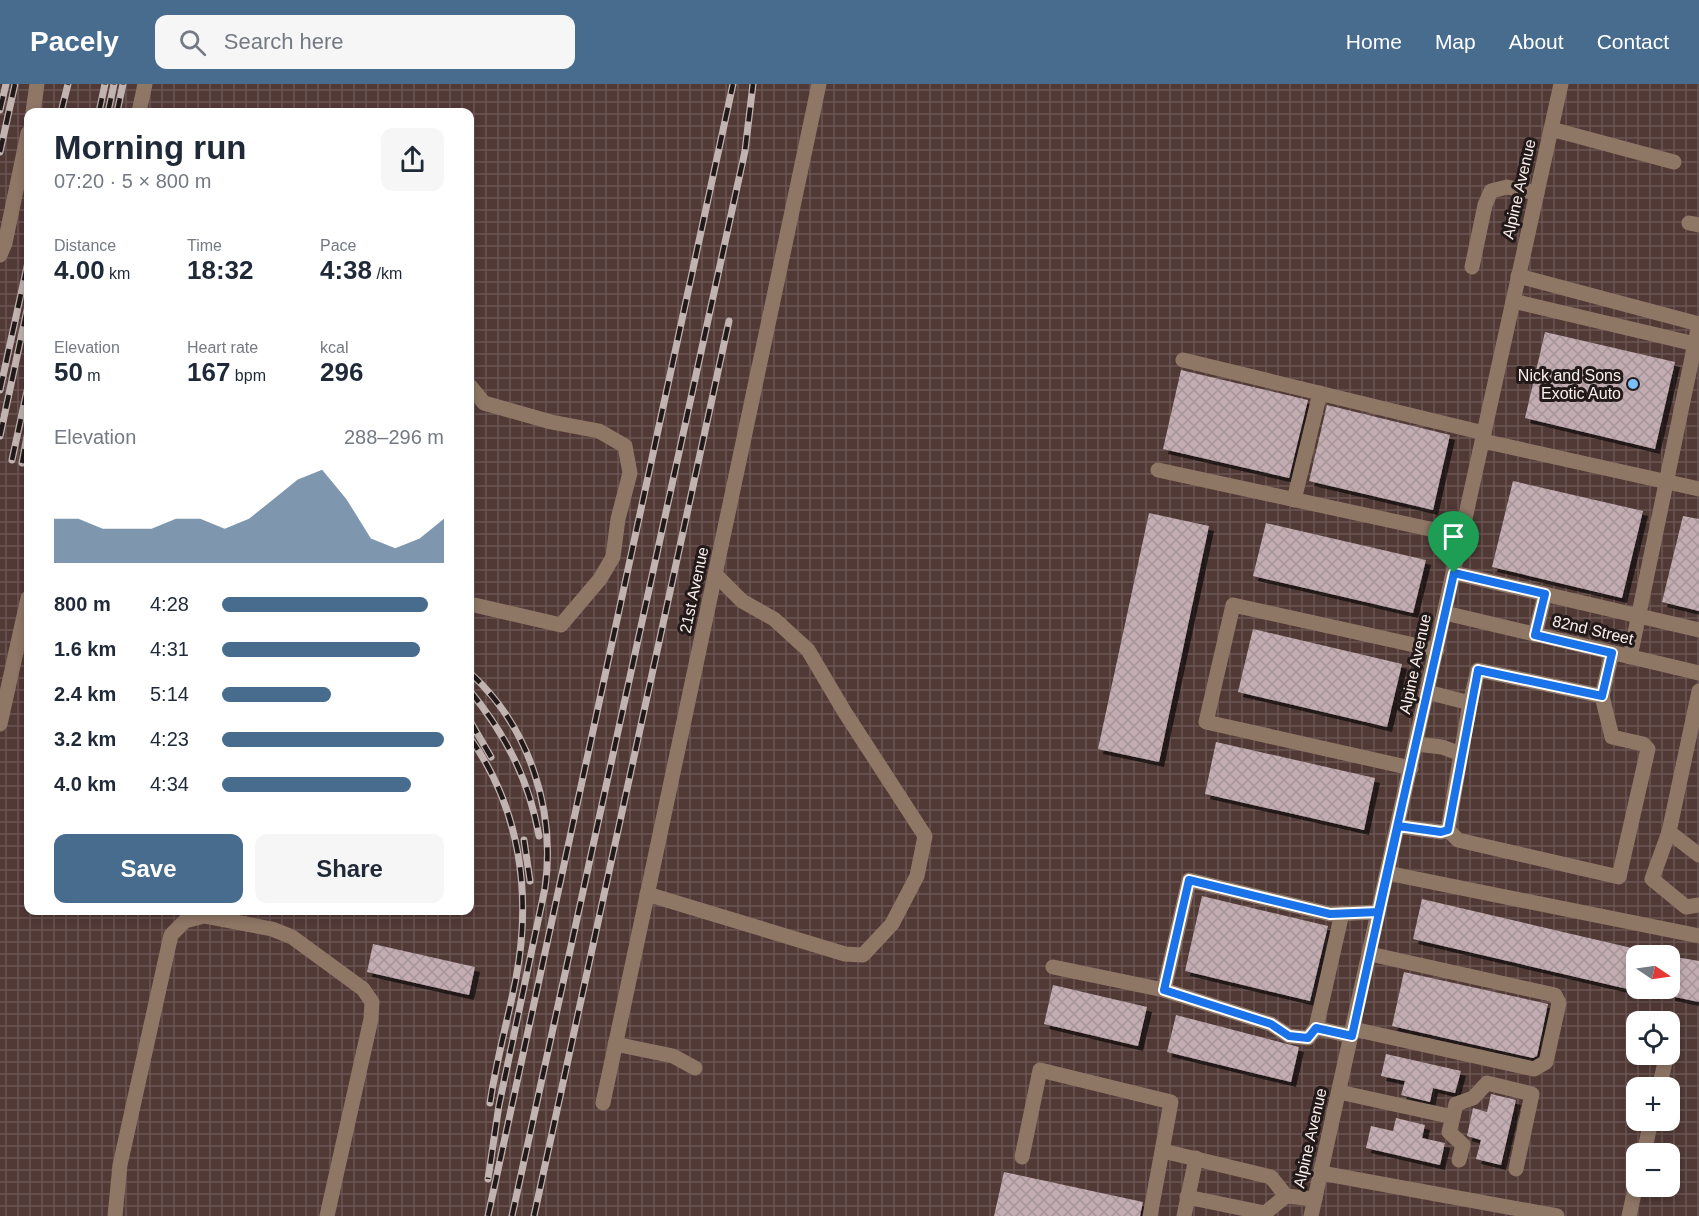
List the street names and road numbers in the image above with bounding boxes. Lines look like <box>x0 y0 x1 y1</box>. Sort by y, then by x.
street label: Alpine Avenue <box>1499 137 1539 241</box>
street label: 21st Avenue <box>677 545 711 635</box>
street label: Alpine Avenue <box>1396 612 1434 716</box>
street label: 82nd Street <box>1551 612 1636 648</box>
street label: Alpine Avenue <box>1290 1086 1330 1190</box>

